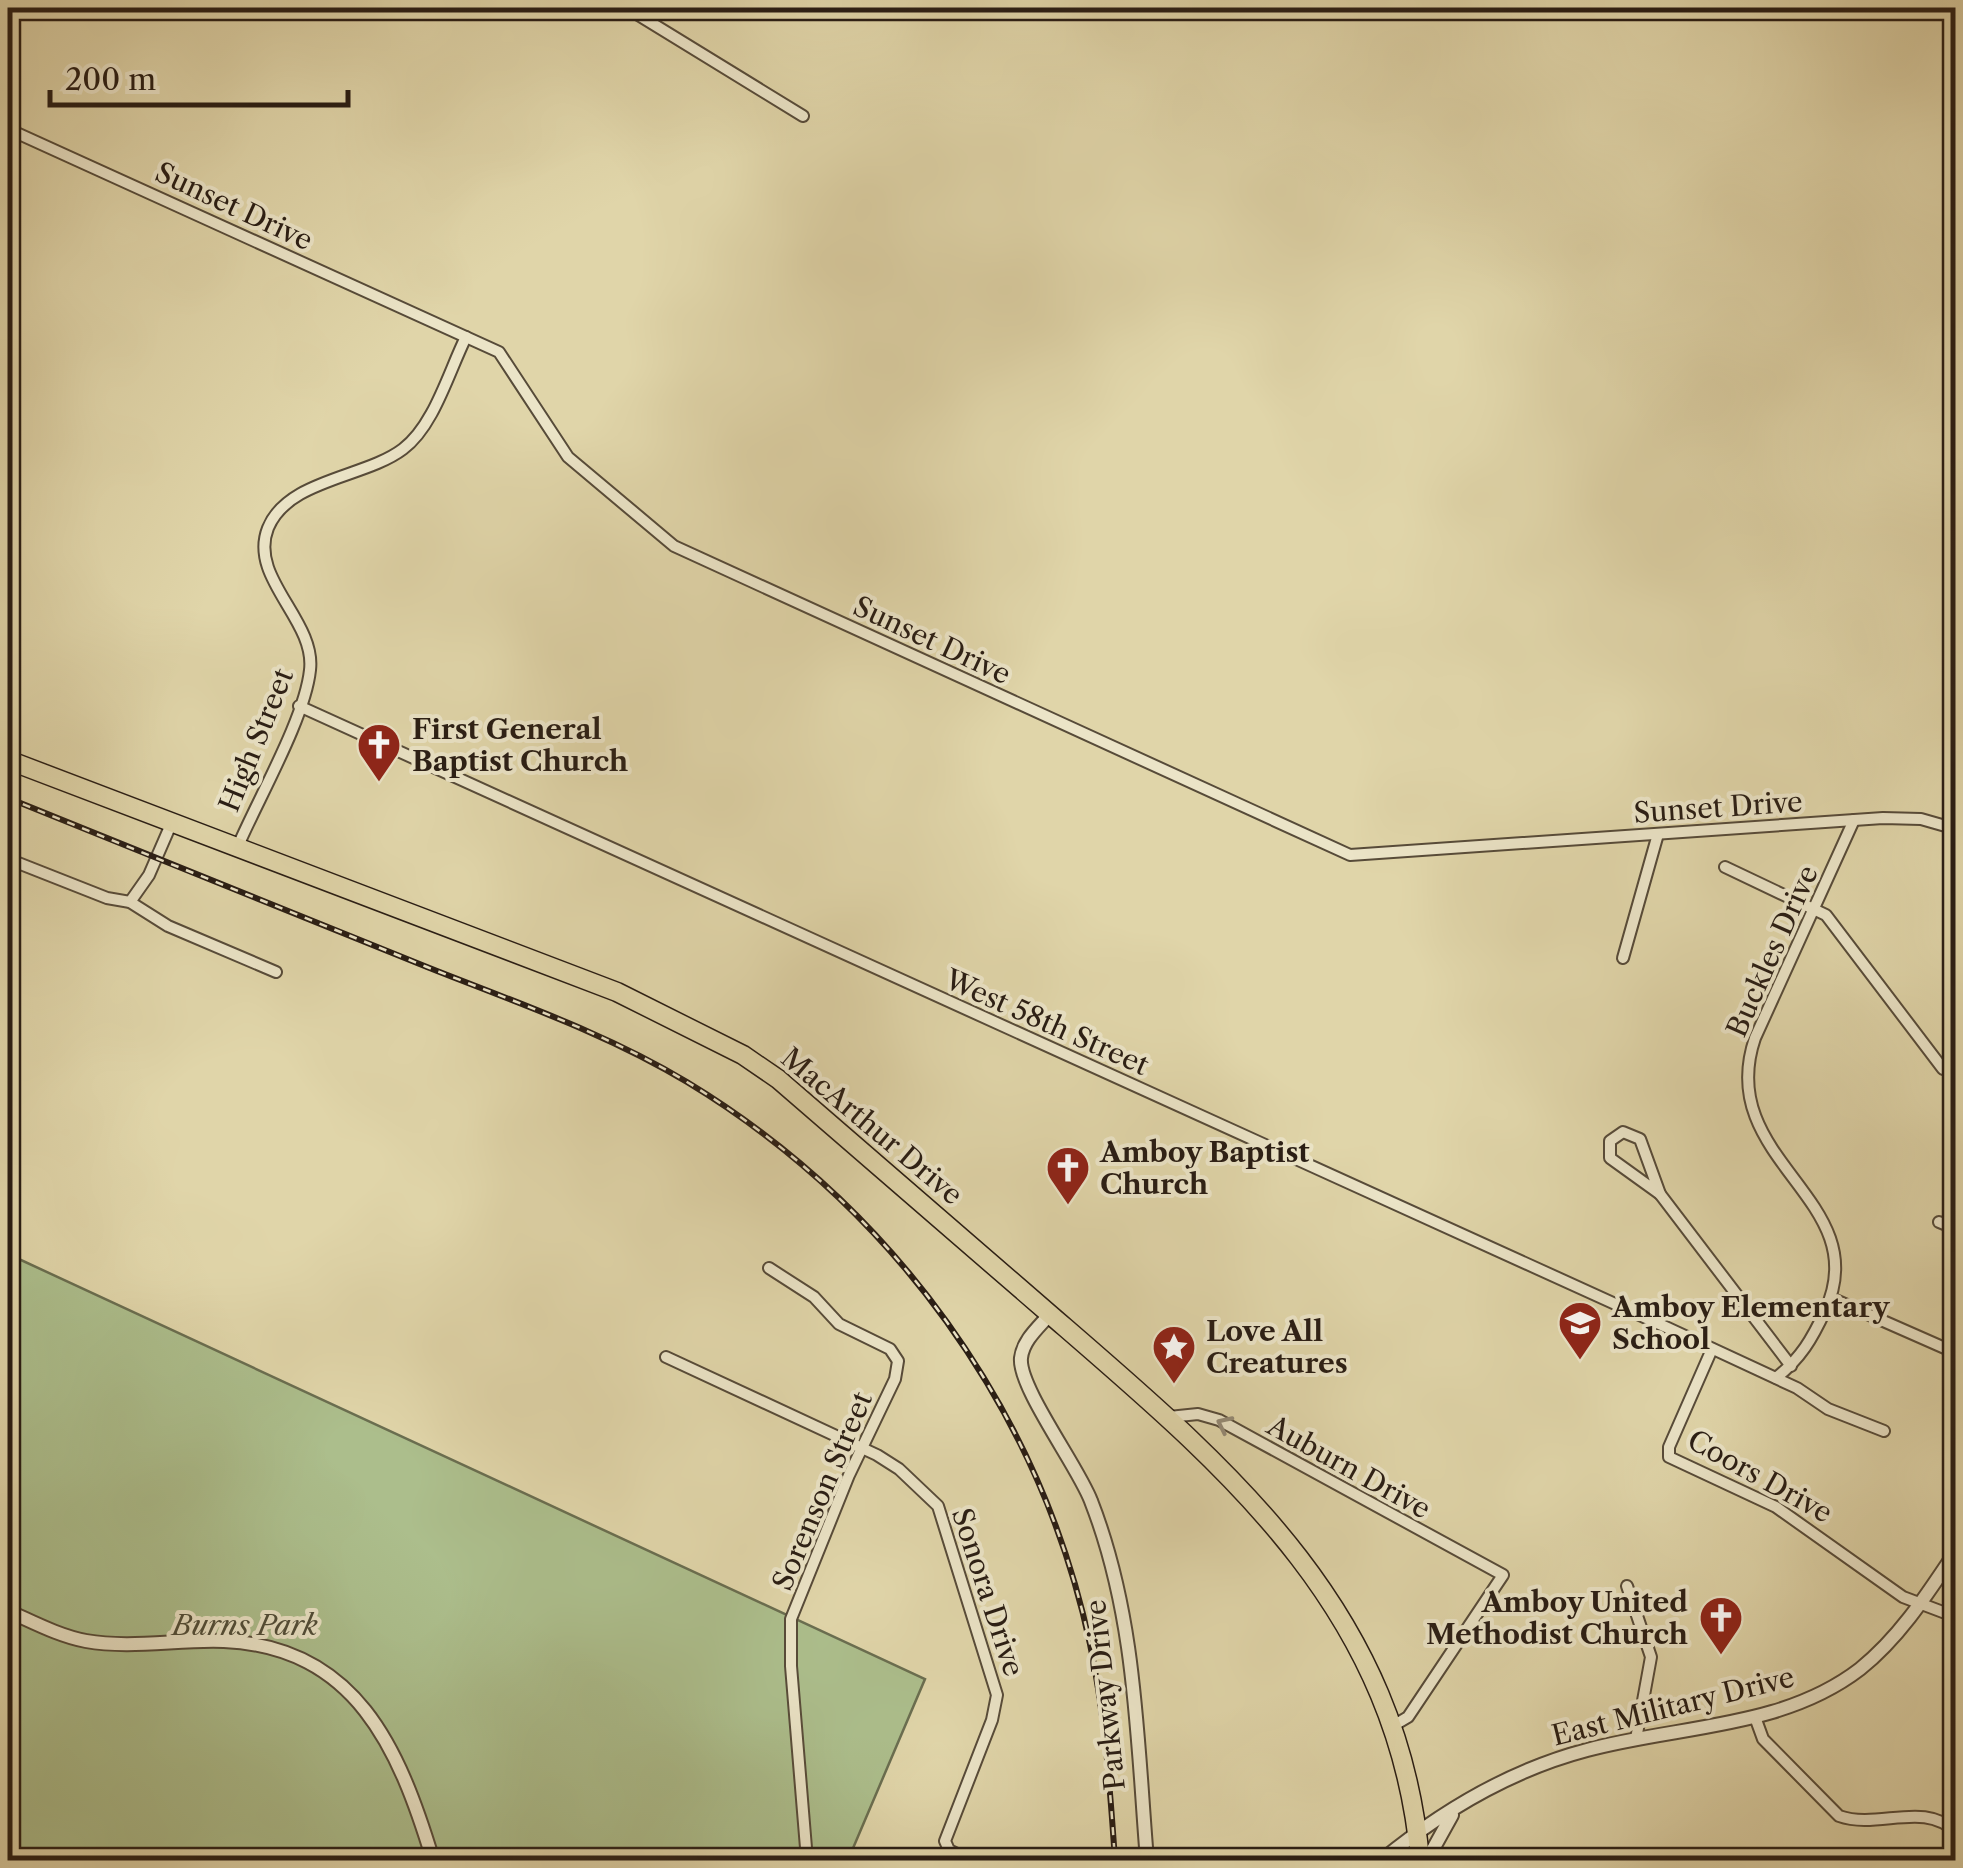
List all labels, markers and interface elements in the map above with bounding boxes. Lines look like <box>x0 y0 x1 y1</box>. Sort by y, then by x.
scale bar <box>50 45 348 107</box>
text: 200 m <box>65 61 156 98</box>
street label: Sunset Drive <box>150 155 318 257</box>
street label: Sunset Drive <box>848 589 1016 691</box>
street label: High Street <box>212 663 300 817</box>
place label: First General Baptist Church <box>412 712 628 778</box>
church icon: First General Baptist Church <box>356 722 402 783</box>
street label: Sunset Drive <box>1632 784 1804 830</box>
street label: Buckles Drive <box>1719 860 1825 1042</box>
street label: West 58th Street <box>939 961 1154 1082</box>
street label: MacArthur Drive <box>774 1040 970 1212</box>
place label: Amboy Baptist Church <box>1099 1135 1310 1201</box>
church icon: Amboy Baptist Church <box>1045 1145 1091 1206</box>
place label: Amboy Elementary School <box>1611 1290 1890 1356</box>
school or university icon: Amboy Elementary School <box>1557 1300 1603 1361</box>
place label: Love All Creatures <box>1206 1314 1348 1380</box>
place icon: Love All Creatures <box>1151 1324 1197 1385</box>
street label: Sorenson Street <box>765 1387 879 1595</box>
street label: Auburn Drive <box>1261 1408 1437 1526</box>
one-way arrow <box>1216 1416 1234 1436</box>
street label: Coors Drive <box>1682 1422 1838 1530</box>
street label: Sonora Drive <box>945 1504 1031 1680</box>
place label: Amboy United Methodist Church <box>1426 1585 1688 1651</box>
church icon: Amboy United Methodist Church <box>1698 1595 1744 1656</box>
street label: Parkway Drive <box>1078 1598 1132 1792</box>
park label: Burns Park <box>170 1608 318 1642</box>
street label: East Military Drive <box>1548 1659 1798 1753</box>

